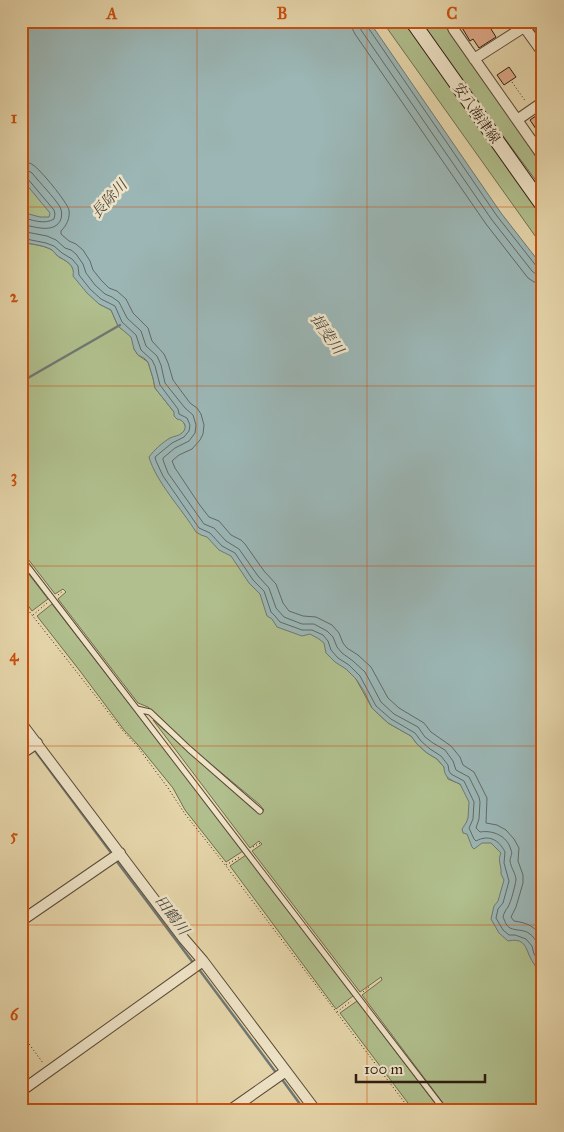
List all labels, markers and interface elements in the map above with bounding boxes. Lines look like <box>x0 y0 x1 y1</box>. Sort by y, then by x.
text: A <box>106 4 118 23</box>
text: B <box>277 4 287 23</box>
text: C <box>447 4 458 23</box>
street label: 安八海津線 <box>450 80 504 147</box>
text: 1 <box>11 108 18 127</box>
water label: 長除川 <box>87 175 132 222</box>
text: 2 <box>10 287 19 306</box>
water label: 揖斐川 <box>307 310 348 359</box>
text: 3 <box>11 467 17 487</box>
text: 4 <box>10 646 20 666</box>
text: 5 <box>10 826 18 845</box>
water label: 田鶴川 <box>151 892 194 940</box>
text: 6 <box>10 1005 19 1024</box>
scale bar <box>356 1052 485 1084</box>
text: 100 m <box>364 1060 404 1078</box>

